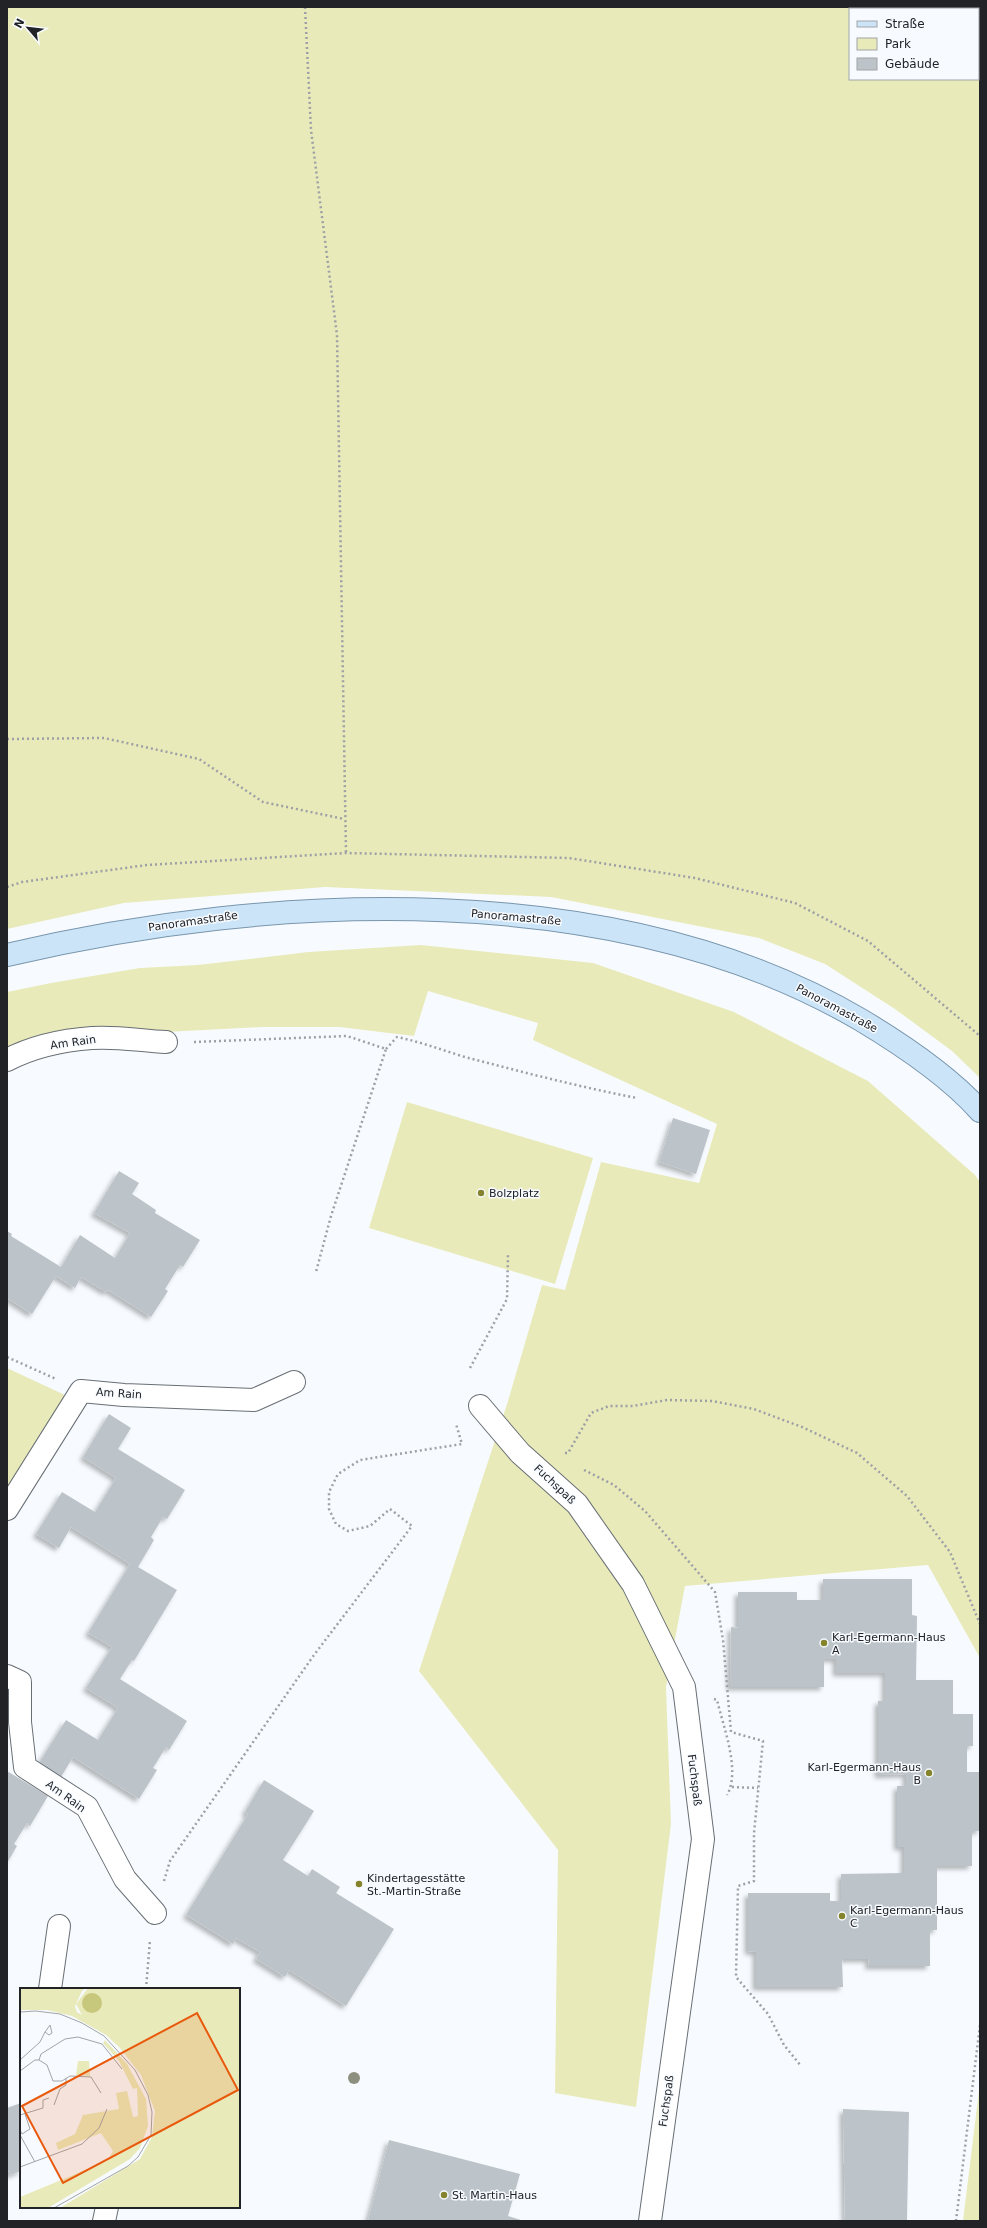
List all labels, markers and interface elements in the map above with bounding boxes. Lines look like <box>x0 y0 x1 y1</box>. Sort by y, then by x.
north arrow <box>8 8 48 48</box>
legend <box>849 8 979 80</box>
text: N <box>12 16 28 31</box>
text: Straße <box>885 17 925 31</box>
text: Park <box>885 37 911 51</box>
text: Gebäude <box>885 57 939 71</box>
street label: Panoramastraße <box>470 907 562 928</box>
street label: Panoramastraße <box>147 909 239 934</box>
street label: Panoramastraße <box>794 982 880 1035</box>
street label: Am Rain <box>49 1033 97 1052</box>
place label: Bolzplatz <box>489 1187 539 1200</box>
marker: Bolzplatz <box>476 1188 486 1198</box>
street label: Am Rain <box>96 1385 142 1402</box>
street label: Fuchspaß <box>531 1462 578 1507</box>
place label: Karl-Egermann-Haus A <box>832 1631 946 1657</box>
marker: Karl-Egermann-Haus A <box>819 1638 829 1648</box>
street label: Fuchspaß <box>685 1753 704 1807</box>
place label: Karl-Egermann-Haus B <box>808 1761 921 1787</box>
marker: Karl-Egermann-Haus B <box>924 1768 934 1778</box>
street label: Am Rain <box>43 1778 88 1815</box>
place label: Kindertagesstätte St.-Martin-Straße <box>367 1872 465 1898</box>
marker: Kindertagesstätte St.-Martin-Straße <box>354 1879 364 1889</box>
place label: Karl-Egermann-Haus C <box>850 1904 964 1930</box>
marker: Karl-Egermann-Haus C <box>837 1911 847 1921</box>
inset map <box>20 1988 240 2208</box>
street label: Fuchspaß <box>656 2074 677 2128</box>
place label: St. Martin-Haus <box>452 2189 537 2202</box>
marker: St. Martin-Haus <box>439 2190 449 2200</box>

